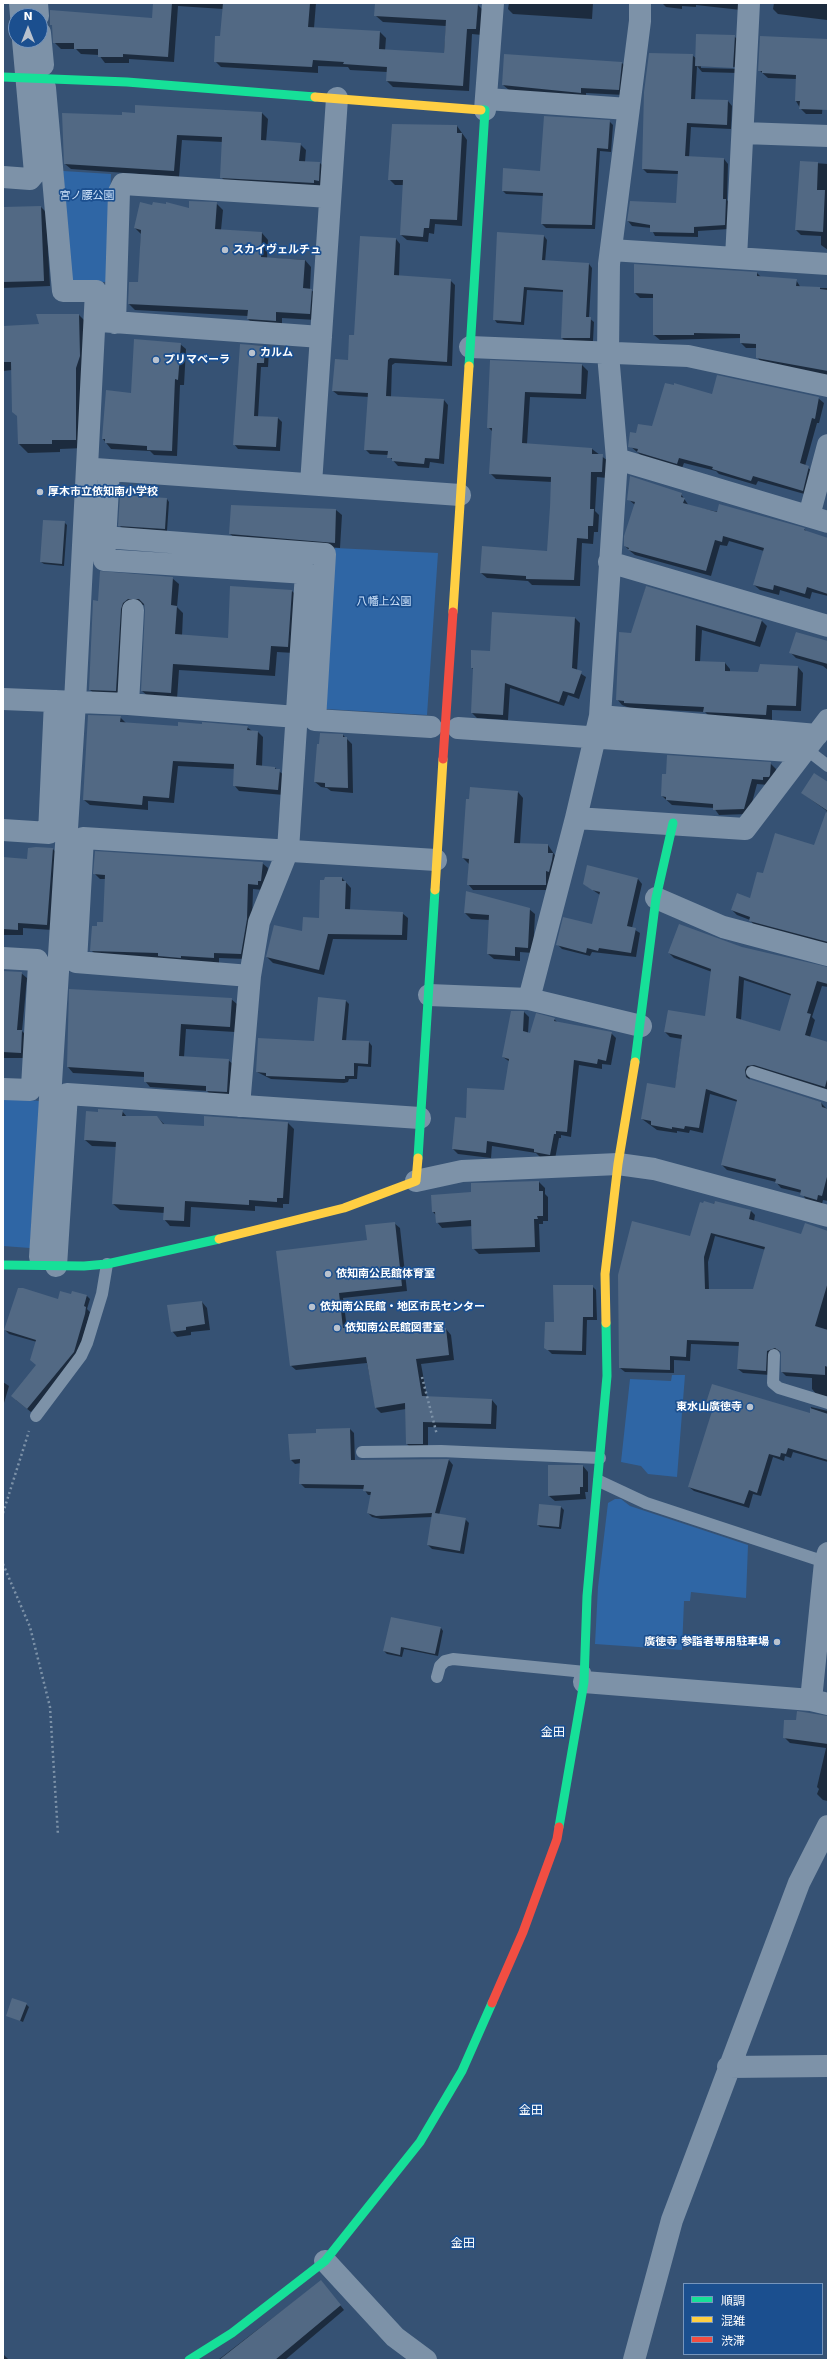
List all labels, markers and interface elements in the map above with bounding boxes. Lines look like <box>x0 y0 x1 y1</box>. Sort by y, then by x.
north arrow <box>8 8 48 48</box>
text: N <box>23 10 33 23</box>
park label: 宮ノ腰公園 <box>60 189 114 203</box>
place label: スカイヴェルチュ <box>233 243 321 257</box>
marker: スカイヴェルチュ <box>220 245 230 255</box>
place label: カルム <box>260 346 293 360</box>
marker: カルム <box>247 348 257 358</box>
place label: プリマベーラ <box>164 353 230 367</box>
marker: プリマベーラ <box>151 355 161 365</box>
place label: 厚木市立依知南小学校 <box>48 485 158 499</box>
marker: 厚木市立依知南小学校 <box>35 487 45 497</box>
park label: 八幡上公園 <box>357 595 411 609</box>
place label: 依知南公民館体育室 <box>336 1267 435 1281</box>
marker: 依知南公民館体育室 <box>323 1269 333 1279</box>
place label: 依知南公民館・地区市民センター <box>320 1300 485 1314</box>
marker: 依知南公民館・地区市民センター <box>307 1302 317 1312</box>
place label: 依知南公民館図書室 <box>345 1321 444 1335</box>
marker: 依知南公民館図書室 <box>332 1323 342 1333</box>
place label: 東水山廣徳寺 <box>676 1400 742 1414</box>
marker: 東水山廣徳寺 <box>745 1402 755 1412</box>
place label: 廣徳寺 参詣者専用駐車場 <box>644 1635 769 1649</box>
marker: 廣徳寺 参詣者専用駐車場 <box>772 1637 782 1647</box>
district label: 金田 <box>541 1726 565 1740</box>
district label: 金田 <box>519 2104 543 2118</box>
district label: 金田 <box>451 2237 475 2251</box>
legend <box>683 2283 823 2355</box>
text: 順調 <box>721 2294 745 2308</box>
text: 混雑 <box>721 2314 745 2328</box>
text: 渋滞 <box>721 2334 745 2348</box>

